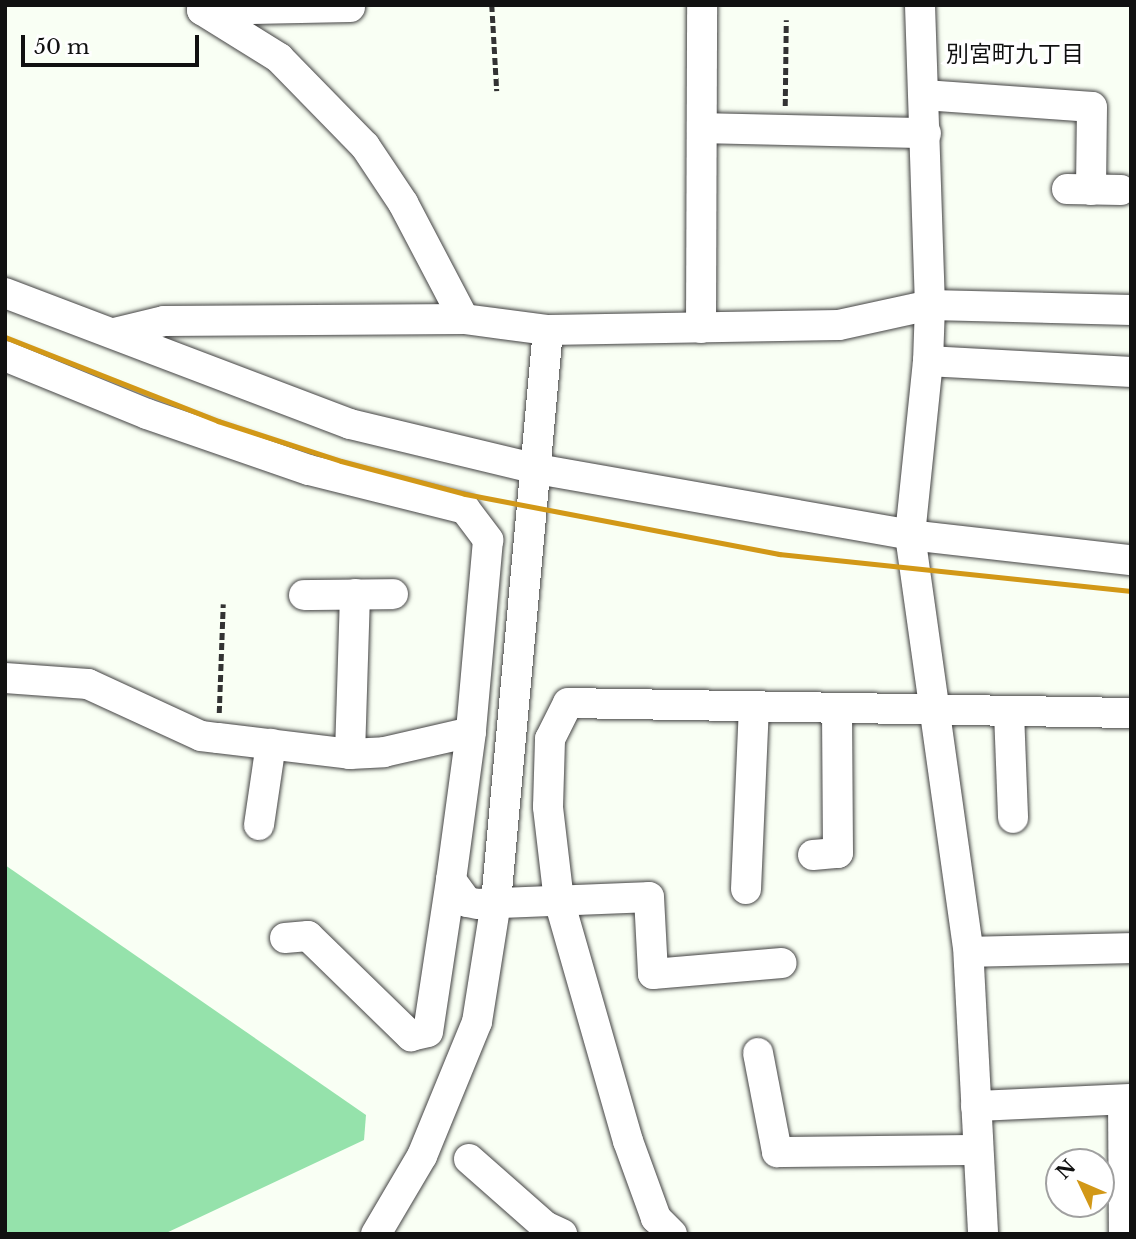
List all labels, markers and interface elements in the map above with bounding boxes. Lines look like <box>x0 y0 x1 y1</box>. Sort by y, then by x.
scale bar <box>24 21 203 65</box>
text: 50 m <box>34 34 89 60</box>
district label: 別宮町九丁目 <box>946 40 1084 68</box>
north arrow <box>1045 1148 1115 1218</box>
text: N <box>1051 1155 1080 1184</box>

